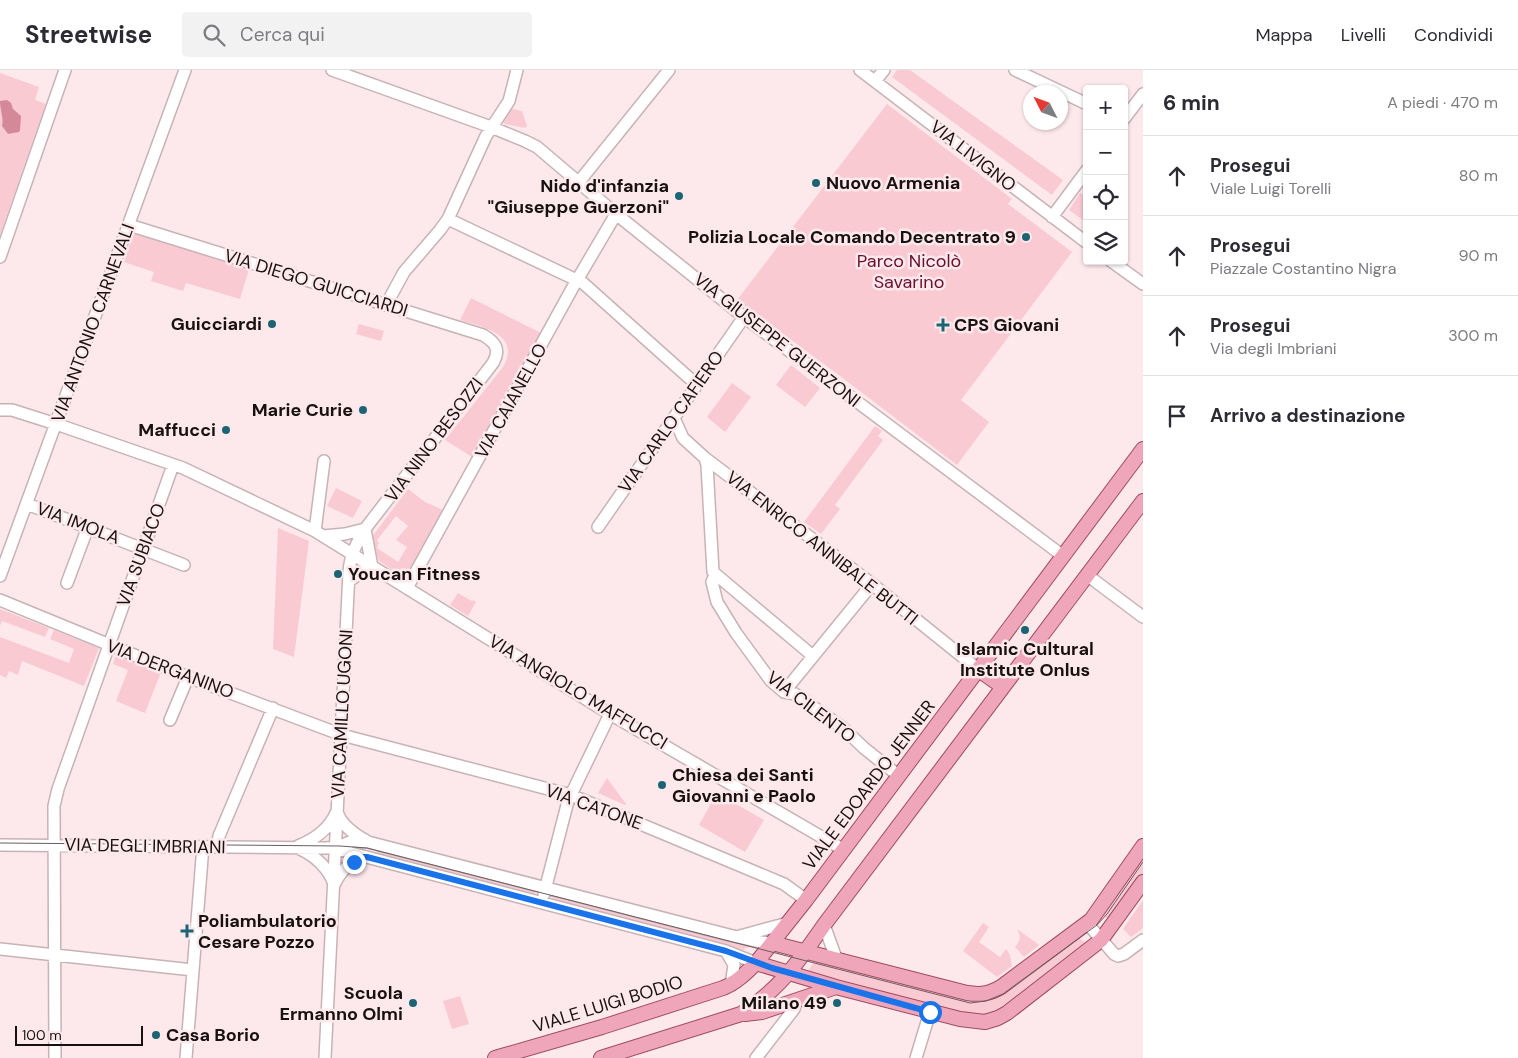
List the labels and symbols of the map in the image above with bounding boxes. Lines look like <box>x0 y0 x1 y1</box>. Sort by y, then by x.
north arrow <box>1023 85 1068 130</box>
street label: VIA LIVIGNO <box>925 115 1021 197</box>
place label: Nuovo Armenia <box>826 171 960 195</box>
place label: Nido d'infanzia "Giuseppe Guerzoni" <box>488 174 669 219</box>
marker: Nuovo Armenia <box>810 177 822 189</box>
marker: Nido d'infanzia "Giuseppe Guerzoni" <box>673 190 685 202</box>
street label: VIA ANTONIO CARNEVALI <box>46 220 140 426</box>
place label: Polizia Locale Comando Decentrato 9 <box>688 225 1016 249</box>
marker: Polizia Locale Comando Decentrato 9 <box>1020 231 1032 243</box>
street label: VIA DIEGO GUICCIARDI <box>221 244 411 322</box>
park label: Parco Nicolò Savarino <box>857 249 961 294</box>
street label: VIA GIUSEPPE GUERZONI <box>689 267 865 413</box>
place label: Guicciardi <box>171 312 262 336</box>
place label: CPS Giovani <box>954 313 1059 337</box>
marker: Guicciardi <box>266 318 278 330</box>
marker: CPS Giovani <box>936 318 950 332</box>
street label: VIA CAIANELLO <box>469 339 553 463</box>
street label: VIA CARLO CAFIERO <box>613 346 729 498</box>
street label: VIA NINO BESOZZI <box>379 373 489 507</box>
place label: Marie Curie <box>252 398 353 422</box>
marker: Marie Curie <box>357 404 369 416</box>
place label: Maffucci <box>138 418 216 442</box>
marker: Maffucci <box>220 424 232 436</box>
street label: VIA ENRICO ANNIBALE BUTTI <box>721 466 923 630</box>
street label: VIA IMOLA <box>33 496 123 550</box>
street label: VIA SUBIACO <box>111 500 171 610</box>
place label: Youcan Fitness <box>348 562 481 586</box>
marker: Youcan Fitness <box>332 568 344 580</box>
marker: Islamic Cultural Institute Onlus <box>1019 624 1031 636</box>
street label: VIA CAMILLO UGONI <box>326 629 358 799</box>
street label: VIA ANGIOLO MAFFUCCI <box>484 629 672 755</box>
street label: VIA DERGANINO <box>103 634 237 704</box>
place label: Islamic Cultural Institute Onlus <box>956 637 1094 682</box>
street label: VIA CILENTO <box>762 666 860 748</box>
street label: VIALE EDOARDO JENNER <box>797 695 941 875</box>
place label: Chiesa dei Santi Giovanni e Paolo <box>672 763 816 808</box>
street label: VIA CATONE <box>542 778 646 836</box>
marker: Chiesa dei Santi Giovanni e Paolo <box>656 779 668 791</box>
street label: VIA DEGLI IMBRIANI <box>64 833 226 859</box>
route end <box>343 851 366 874</box>
place label: Poliambulatorio Cesare Pozzo <box>198 909 337 954</box>
marker: Poliambulatorio Cesare Pozzo <box>180 924 194 938</box>
street label: VIALE LUIGI BODIO <box>530 970 686 1038</box>
place label: Scuola Ermanno Olmi <box>279 981 403 1026</box>
place label: Milano 49 <box>741 991 827 1015</box>
marker: Scuola Ermanno Olmi <box>407 997 419 1009</box>
marker: Milano 49 <box>831 997 843 1009</box>
route start <box>919 1001 942 1024</box>
scale bar <box>15 1023 142 1046</box>
place label: Casa Borio <box>166 1023 260 1047</box>
marker: Casa Borio <box>150 1029 162 1041</box>

